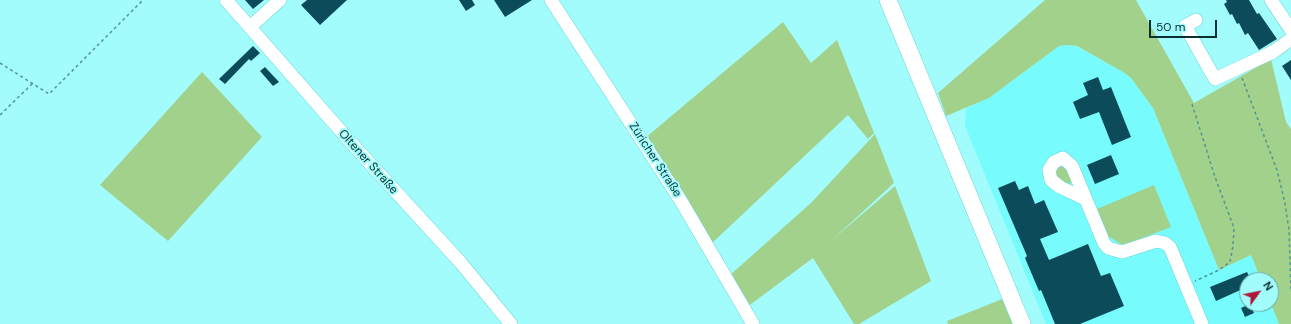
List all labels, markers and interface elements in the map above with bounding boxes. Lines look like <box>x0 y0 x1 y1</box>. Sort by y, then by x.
scale bar <box>1151 12 1219 38</box>
text: 50 m <box>1156 19 1185 35</box>
street label: Züricher Straße <box>626 120 684 200</box>
street label: Oltener Straße <box>335 127 401 197</box>
north arrow <box>1239 272 1279 312</box>
text: N <box>1260 279 1276 293</box>

